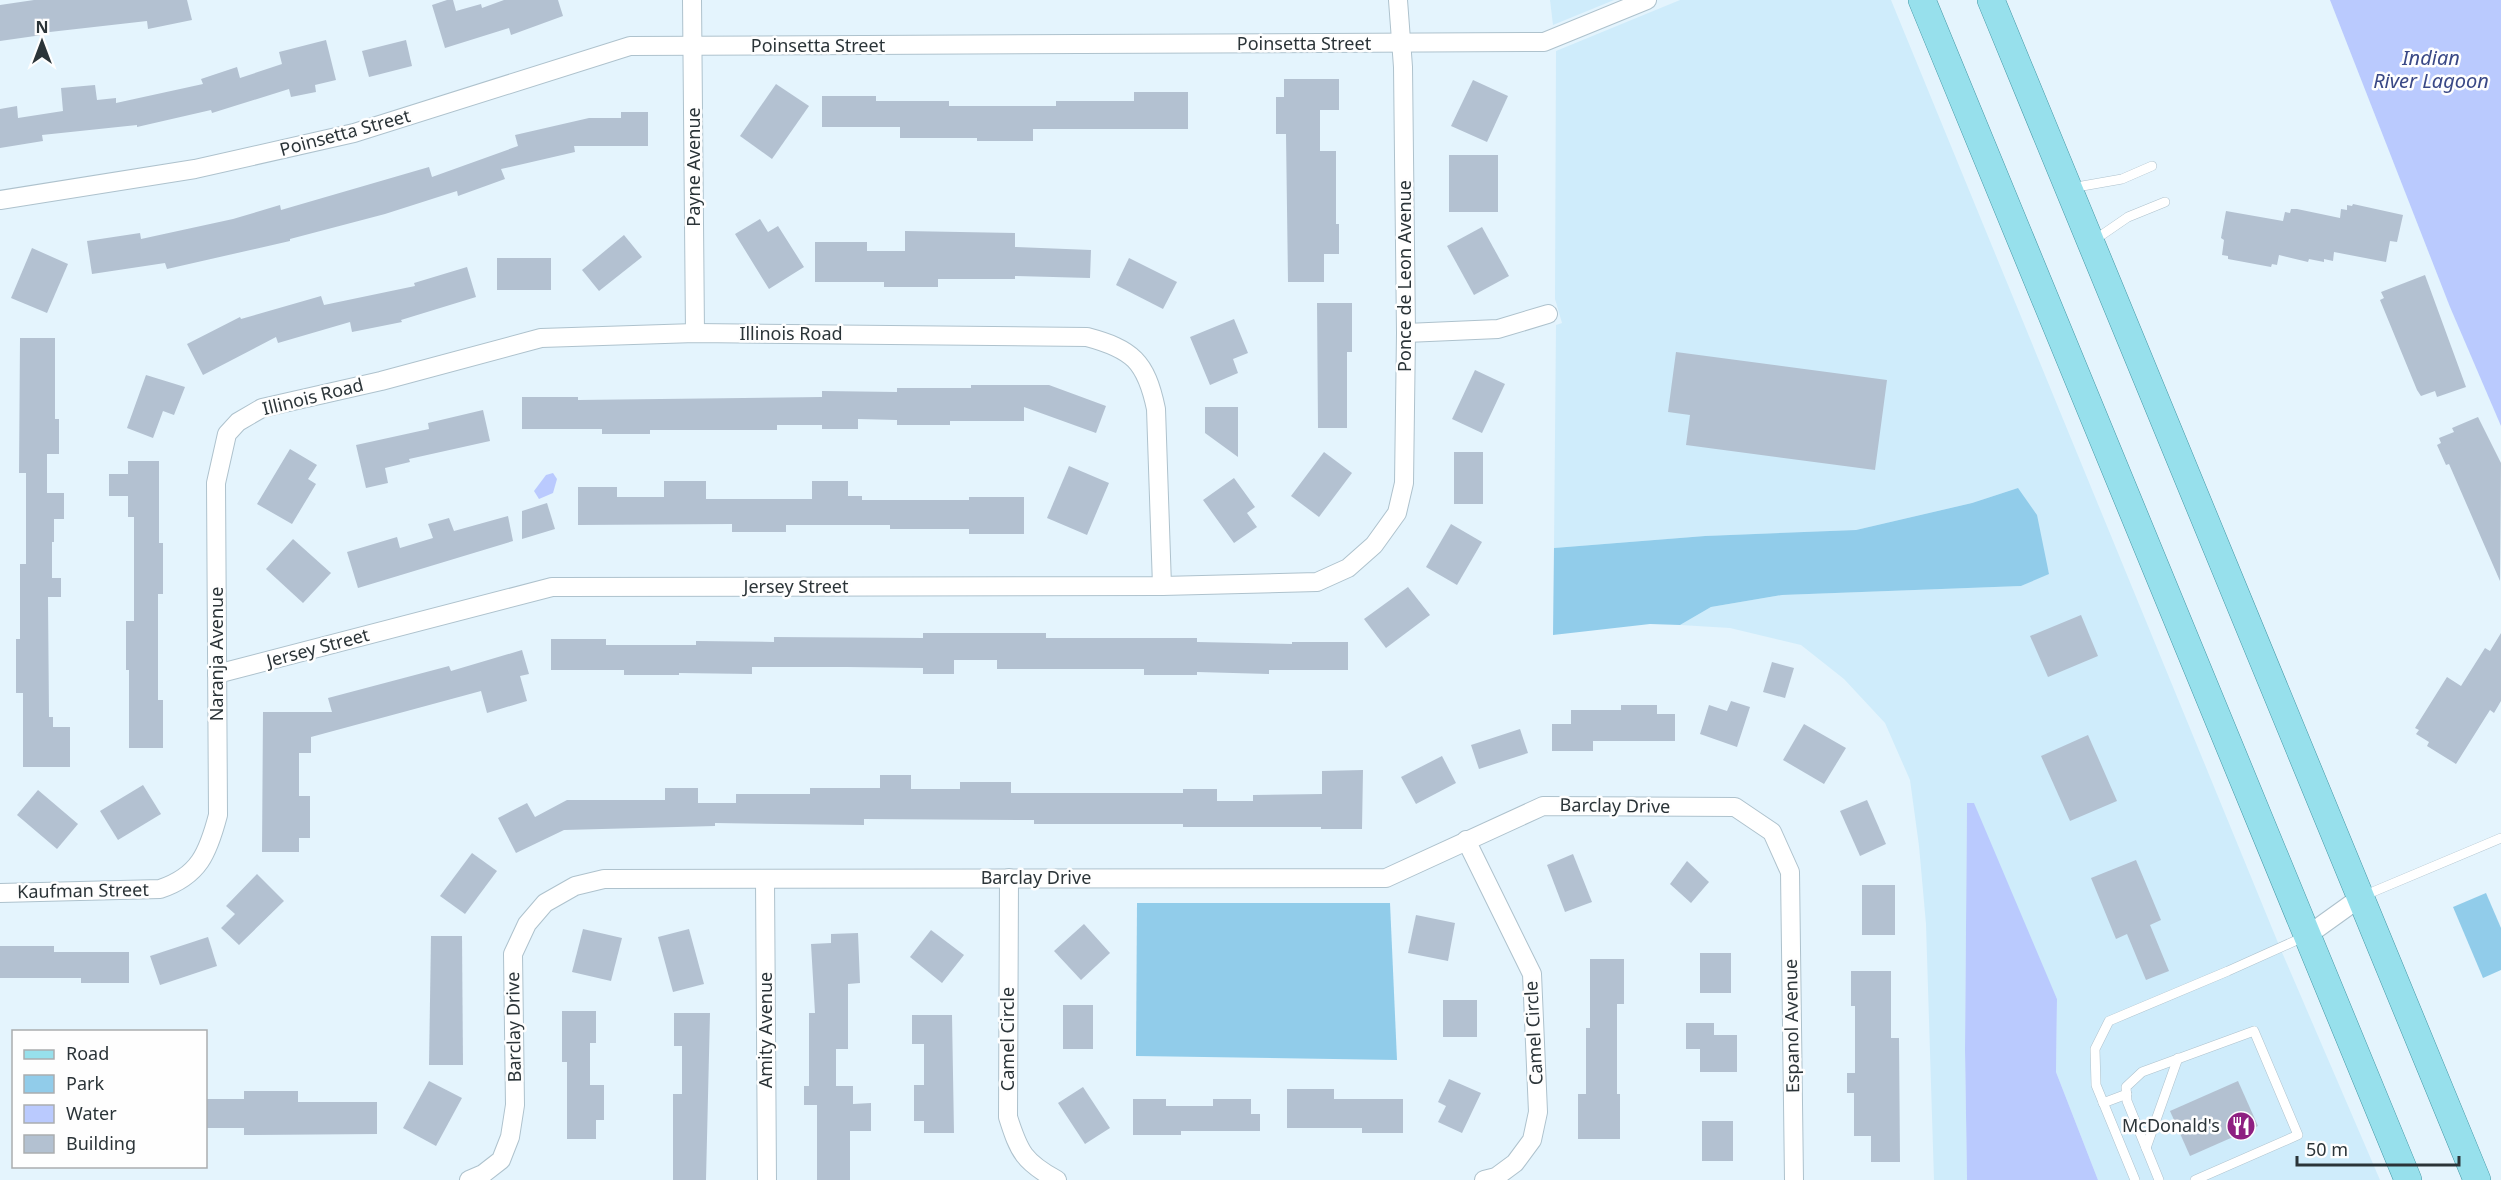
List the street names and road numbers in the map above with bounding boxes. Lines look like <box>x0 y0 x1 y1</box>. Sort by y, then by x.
street label: Poinsetta Street <box>1237 31 1372 55</box>
street label: Poinsetta Street <box>751 33 886 57</box>
street label: Poinsetta Street <box>277 103 413 161</box>
street label: Payne Avenue <box>681 107 705 227</box>
street label: Ponce de Leon Avenue <box>1392 180 1416 372</box>
street label: Illinois Road <box>739 321 843 345</box>
street label: Illinois Road <box>260 372 366 420</box>
street label: Jersey Street <box>741 574 849 598</box>
street label: Naranja Avenue <box>204 587 228 721</box>
street label: Jersey Street <box>262 622 372 673</box>
street label: Barclay Drive <box>1559 792 1671 818</box>
street label: Barclay Drive <box>981 865 1091 889</box>
street label: Kaufman Street <box>17 877 149 903</box>
street label: Espanol Avenue <box>1778 959 1804 1093</box>
street label: Barclay Drive <box>500 971 526 1083</box>
street label: Amity Avenue <box>753 972 777 1088</box>
street label: Camel Circle <box>1518 980 1548 1086</box>
street label: Camel Circle <box>995 987 1019 1091</box>

